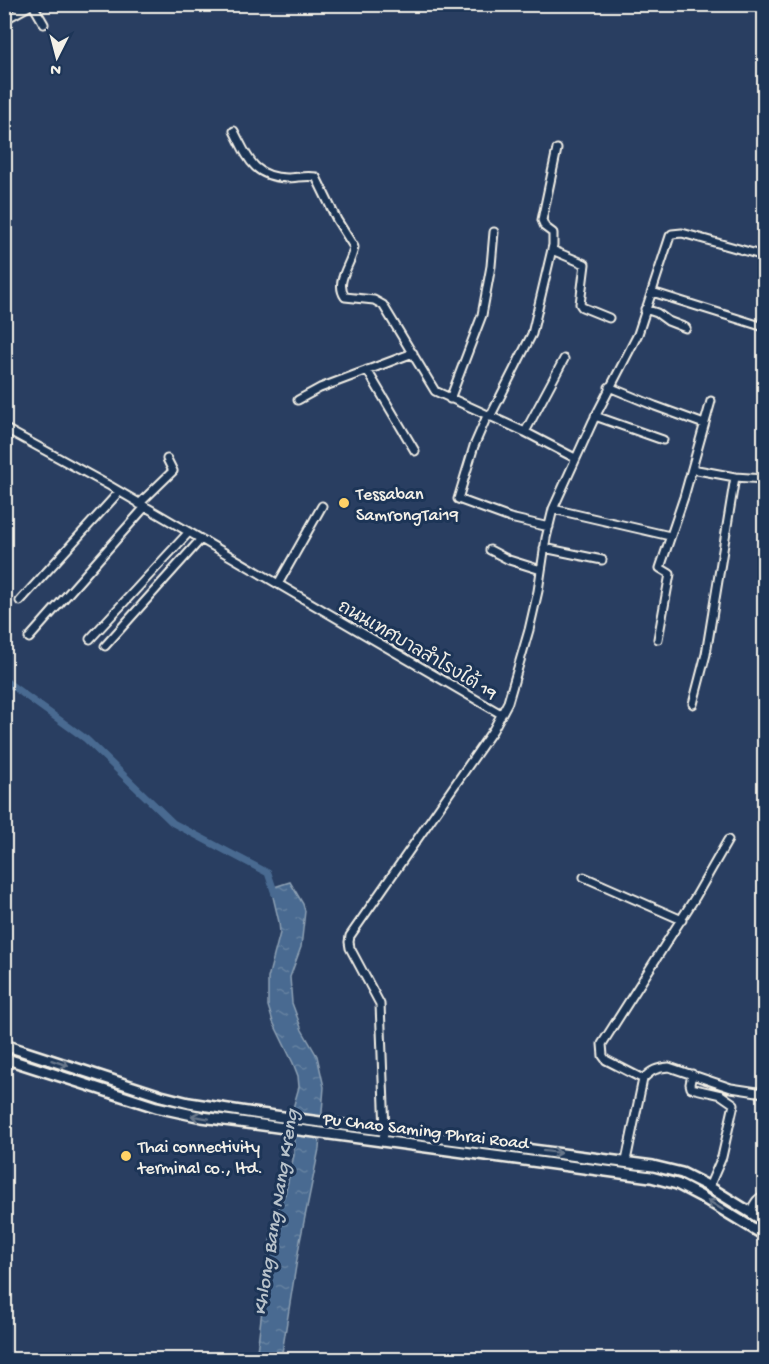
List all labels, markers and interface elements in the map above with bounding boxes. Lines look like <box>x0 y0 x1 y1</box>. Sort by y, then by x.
north arrow <box>27 27 87 87</box>
text: N <box>49 58 62 78</box>
place label: Tessaban SamrongTai19 <box>355 485 459 527</box>
marker: Tessaban SamrongTai19 <box>337 496 351 510</box>
street label: ถนนเทศบาลสำโรงใต้ 19 <box>334 593 502 705</box>
one-way arrow <box>50 1058 69 1069</box>
water label: Khlong Bang Nang Kreng <box>250 1106 305 1317</box>
street label: Pu Chao Saming Phrai Road <box>321 1109 531 1156</box>
one-way arrow <box>191 1111 210 1122</box>
place label: Thai connectivity terminal co., ltd. <box>137 1138 263 1180</box>
one-way arrow <box>542 1147 561 1158</box>
marker: Thai connectivity terminal co., ltd. <box>119 1149 133 1163</box>
one-way arrow <box>707 1198 724 1210</box>

